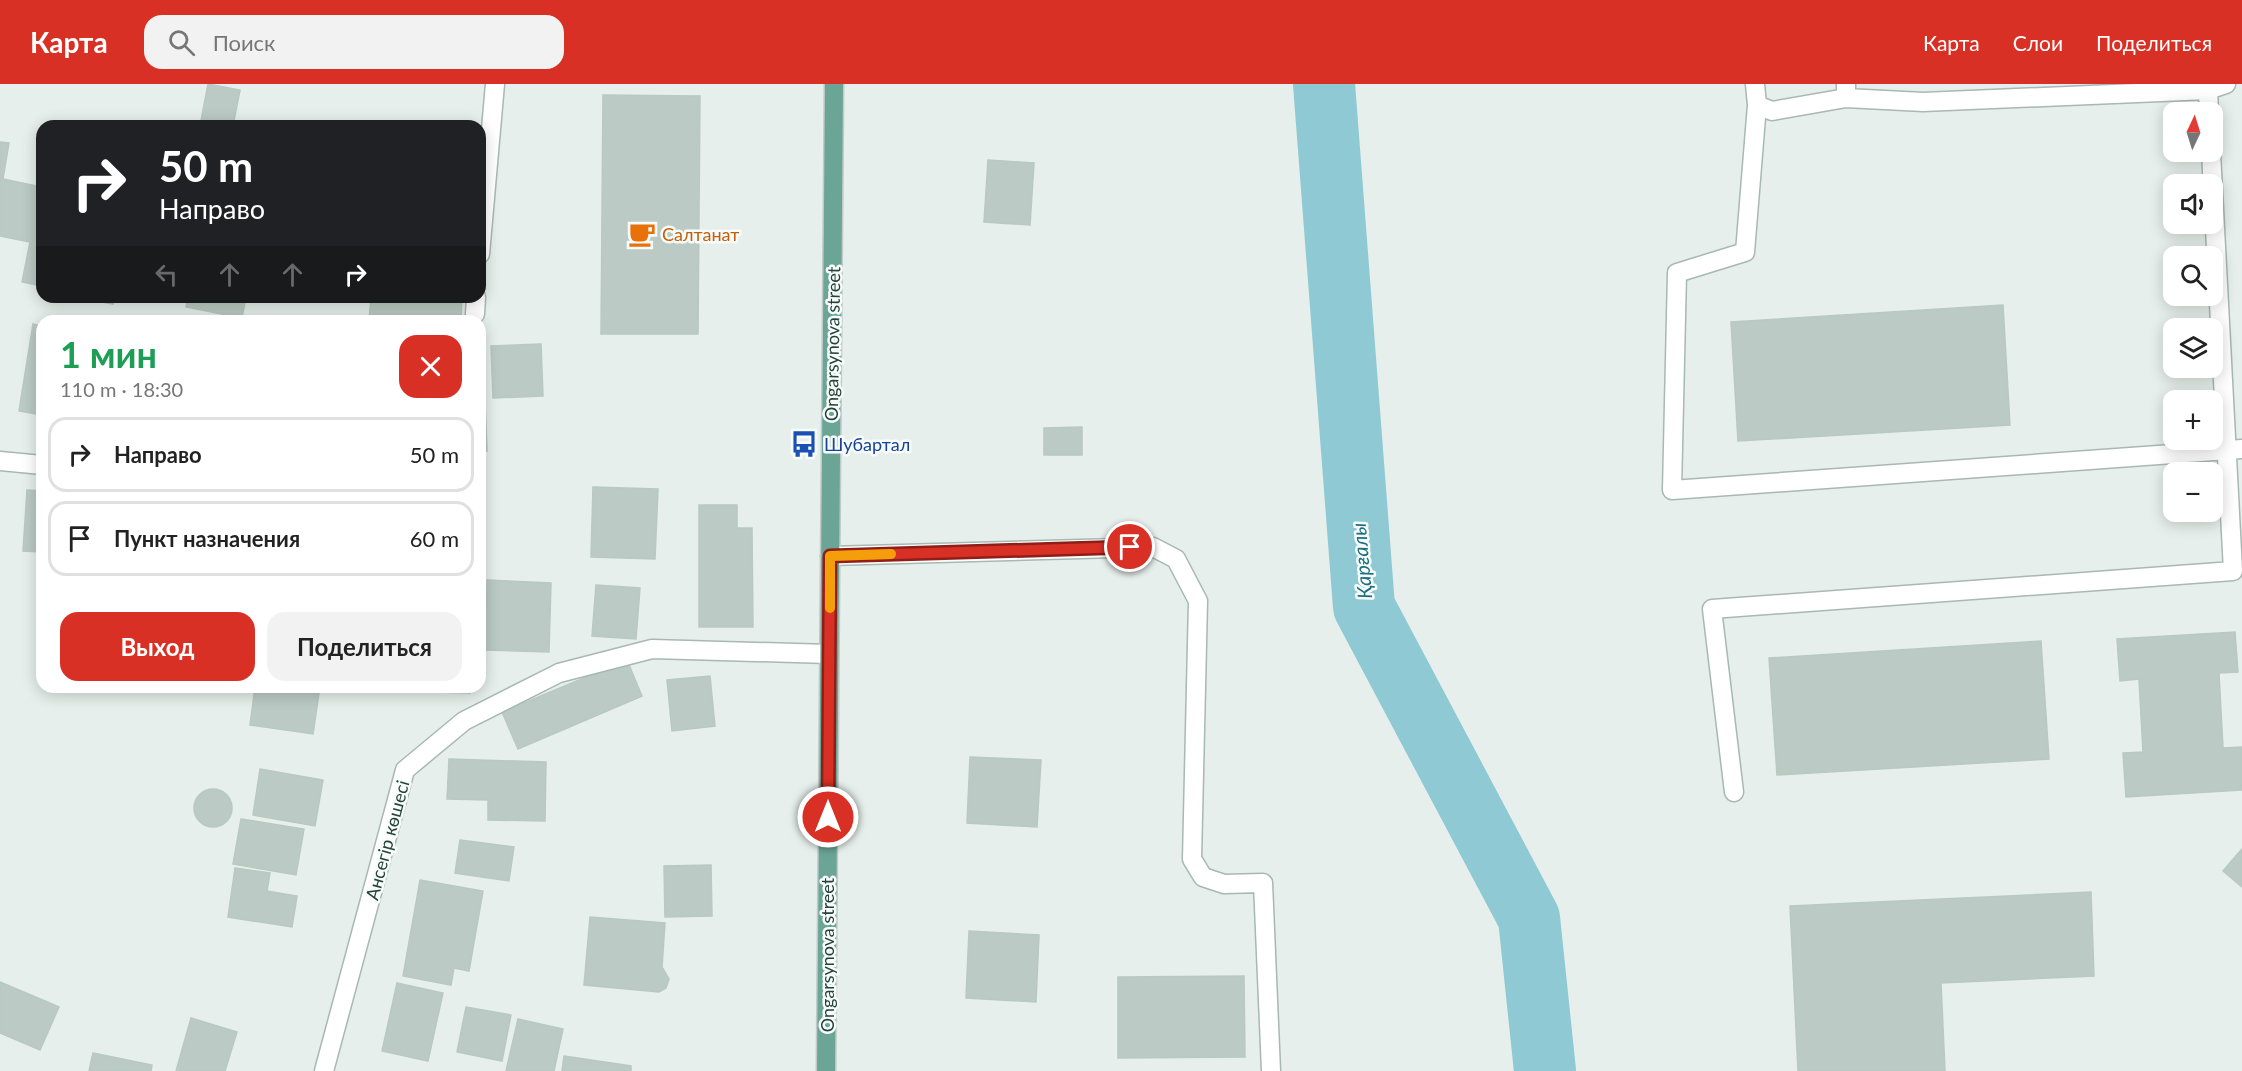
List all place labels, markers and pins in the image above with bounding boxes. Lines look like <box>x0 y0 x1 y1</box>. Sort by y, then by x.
cafe icon: Салтанат <box>627 219 657 249</box>
place label: Салтанат <box>662 223 739 245</box>
bus stop icon: Шубартал <box>789 429 819 459</box>
place label: Шубартал <box>824 433 910 455</box>
pin <box>1104 521 1155 572</box>

